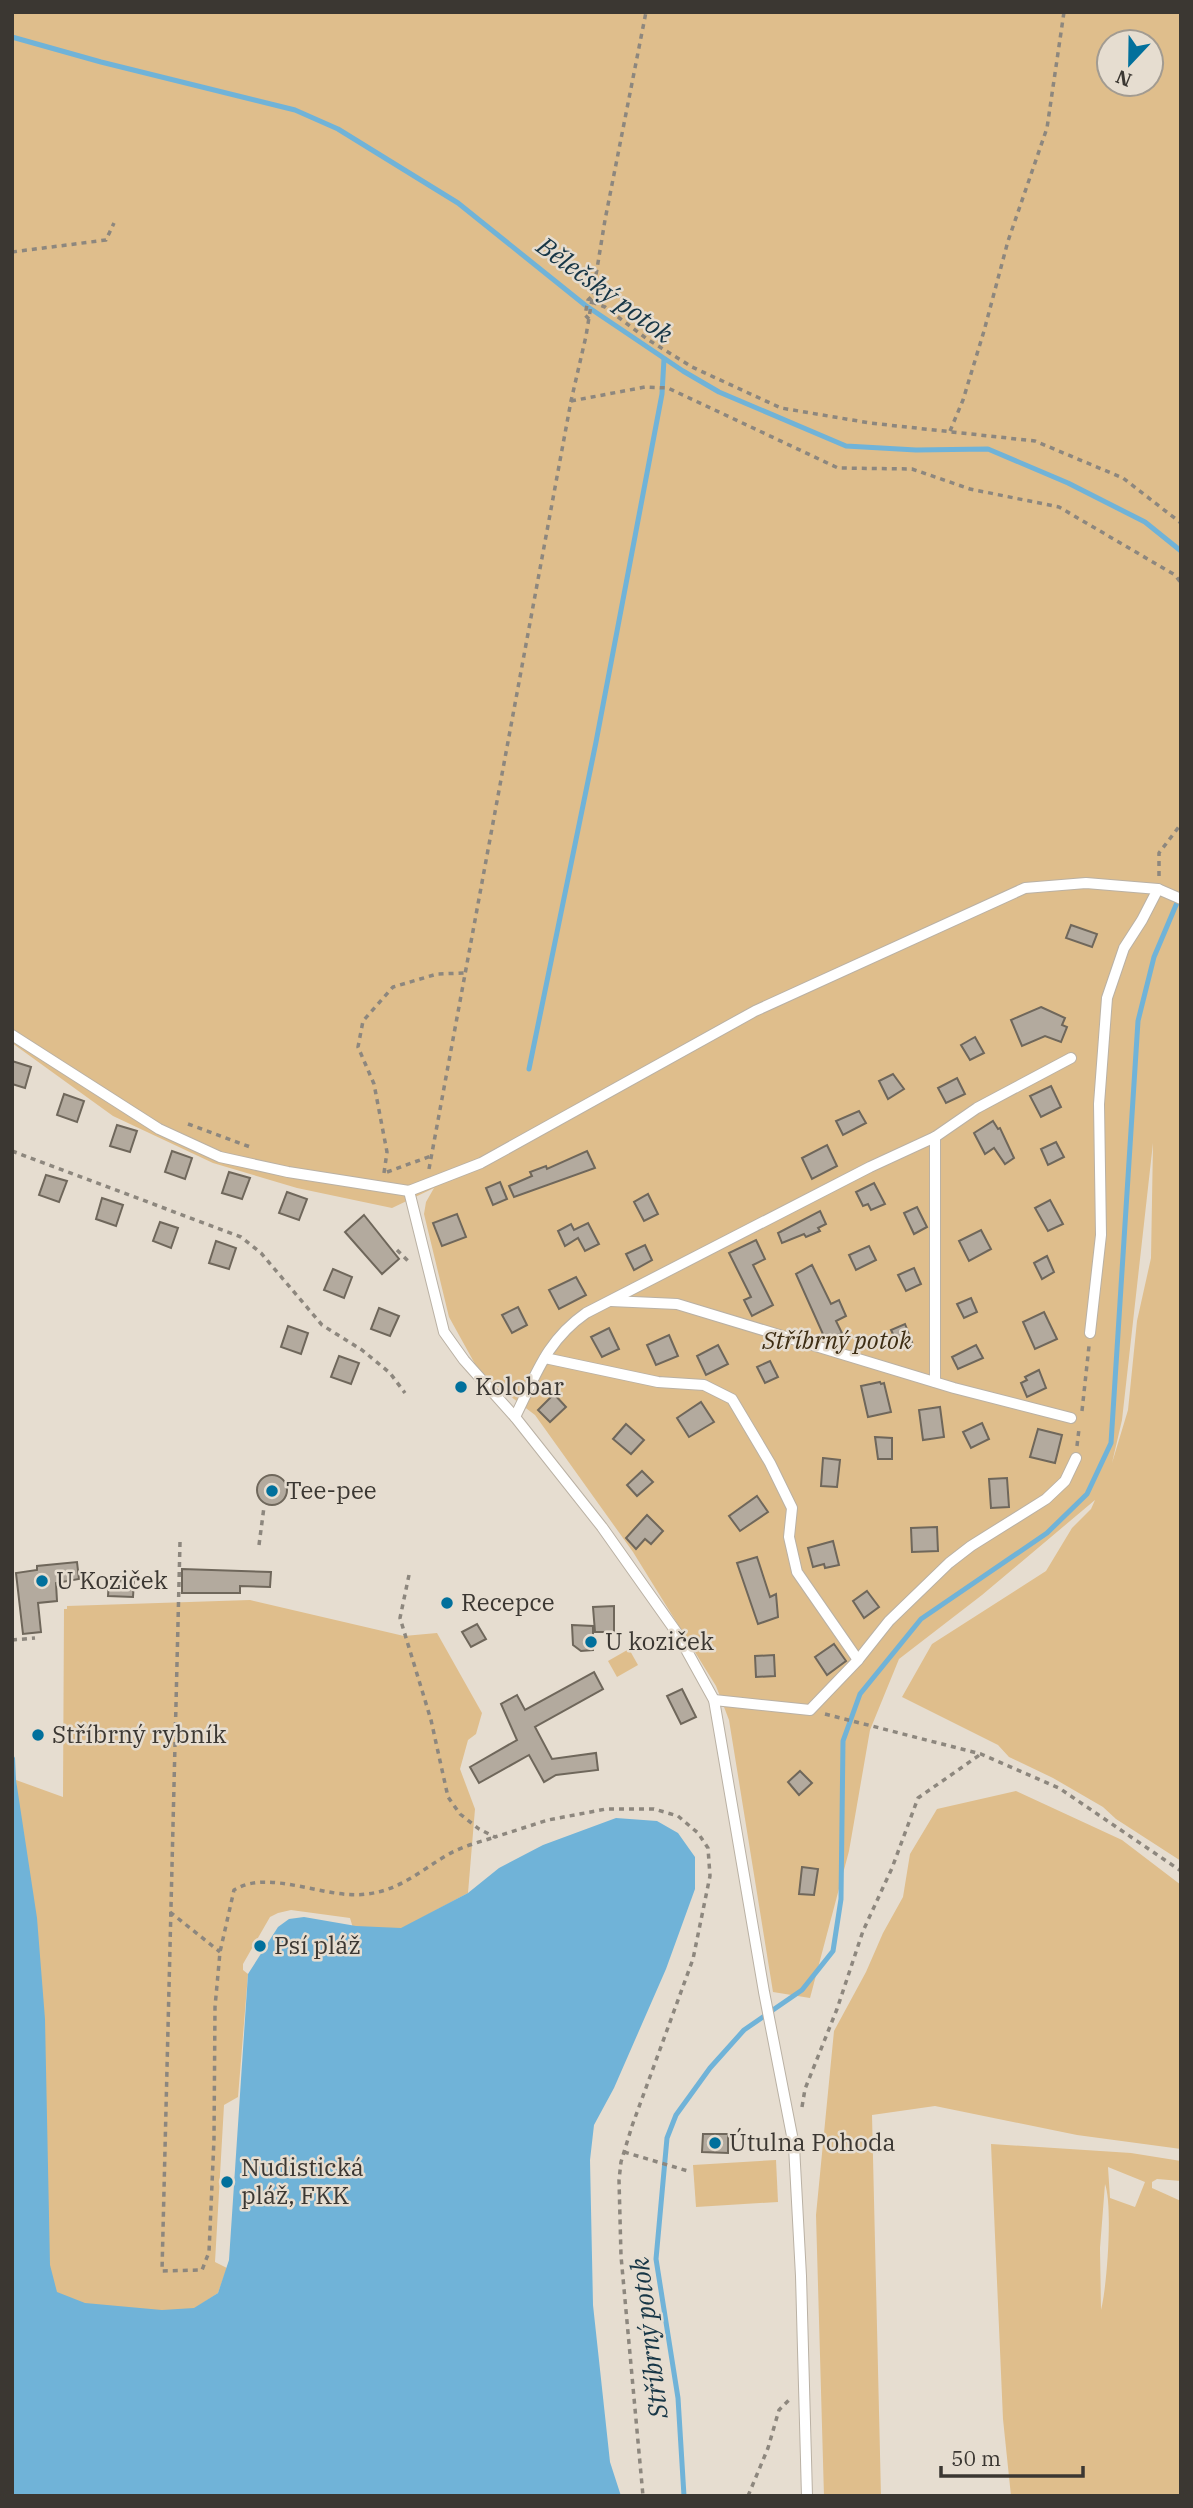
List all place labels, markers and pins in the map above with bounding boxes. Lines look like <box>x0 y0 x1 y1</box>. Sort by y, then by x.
place label: Kolobar <box>475 1370 564 1402</box>
marker: Kolobar <box>453 1379 469 1395</box>
place label: Tee-pee <box>286 1474 377 1506</box>
marker: Tee-pee <box>264 1483 280 1499</box>
place label: U Koziček <box>56 1564 168 1596</box>
marker: U Koziček <box>34 1573 50 1589</box>
place label: Recepce <box>461 1586 555 1618</box>
marker: Recepce <box>439 1595 455 1611</box>
place label: U koziček <box>605 1625 714 1657</box>
marker: U koziček <box>583 1634 599 1650</box>
place label: Stříbrný rybník <box>52 1718 227 1750</box>
marker: Stříbrný rybník <box>30 1727 46 1743</box>
place label: Psí pláž <box>274 1929 361 1961</box>
marker: Psí pláž <box>252 1938 268 1954</box>
place label: Útulna Pohoda <box>729 2126 896 2158</box>
marker: Útulna Pohoda <box>707 2135 723 2151</box>
place label: Nudistická pláž, FKK <box>241 2151 364 2211</box>
marker: Nudistická pláž, FKK <box>219 2174 235 2190</box>

